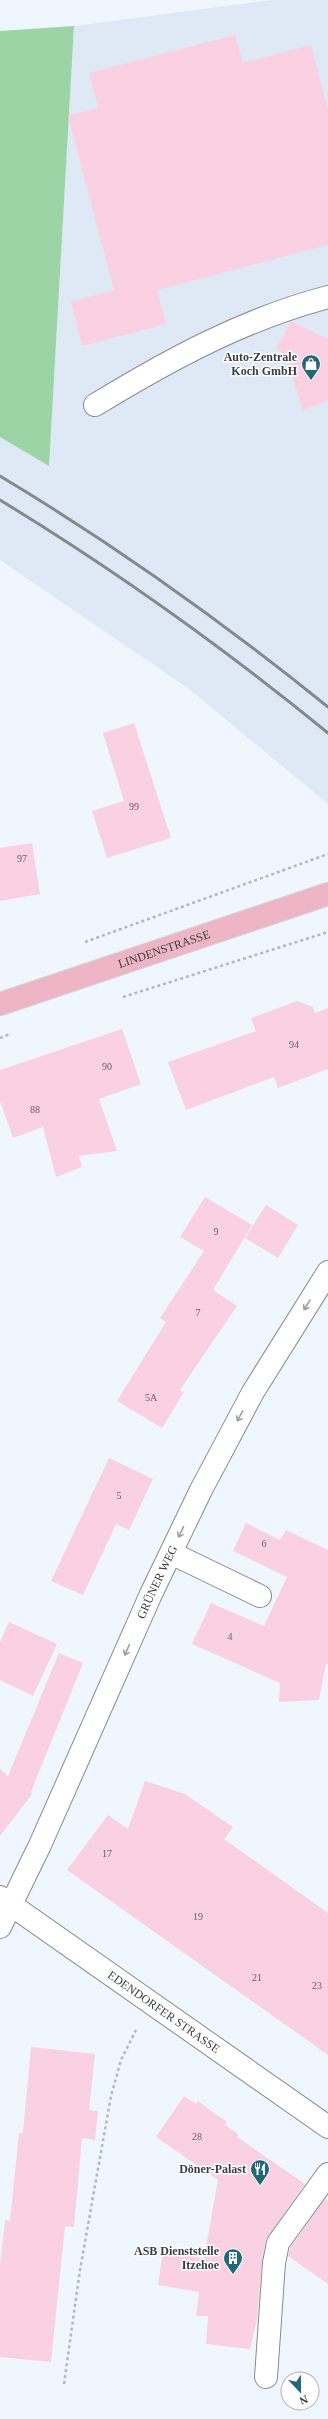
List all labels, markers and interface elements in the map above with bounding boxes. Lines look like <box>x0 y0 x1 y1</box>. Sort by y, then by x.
place label: Auto-Zentrale Koch GmbH <box>224 350 298 378</box>
shop icon: Auto-Zentrale Koch GmbH <box>300 353 322 381</box>
house number: 99 <box>129 801 139 812</box>
house number: 97 <box>17 853 27 864</box>
street label: LINDENSTRASSE <box>116 927 212 971</box>
house number: 94 <box>289 1039 299 1050</box>
house number: 90 <box>102 1061 112 1072</box>
house number: 88 <box>30 1104 40 1115</box>
house number: 9 <box>214 1226 219 1237</box>
one-way arrow <box>303 1299 311 1311</box>
house number: 7 <box>196 1307 201 1318</box>
house number: 5A <box>145 1392 158 1403</box>
one-way arrow <box>236 1410 243 1422</box>
house number: 5 <box>117 1490 122 1501</box>
one-way arrow <box>177 1526 184 1538</box>
house number: 6 <box>262 1538 267 1549</box>
street label: GRÜNER WEG <box>134 1543 180 1621</box>
house number: 4 <box>228 1631 233 1642</box>
one-way arrow <box>123 1644 130 1656</box>
house number: 17 <box>102 1848 112 1859</box>
house number: 19 <box>193 1911 203 1922</box>
street label: EDENDORFER STRASSE <box>105 1968 223 2056</box>
house number: 21 <box>252 1972 262 1983</box>
house number: 23 <box>312 1980 322 1991</box>
house number: 28 <box>192 2131 202 2142</box>
restaurant icon: Döner-Palast <box>249 2158 271 2186</box>
place label: Döner-Palast <box>179 2162 246 2176</box>
place label: ASB Dienststelle Itzehoe <box>134 2244 220 2272</box>
building icon: ASB Dienststelle Itzehoe <box>222 2247 244 2275</box>
north arrow <box>280 2371 320 2411</box>
text: N <box>298 2393 310 2407</box>

